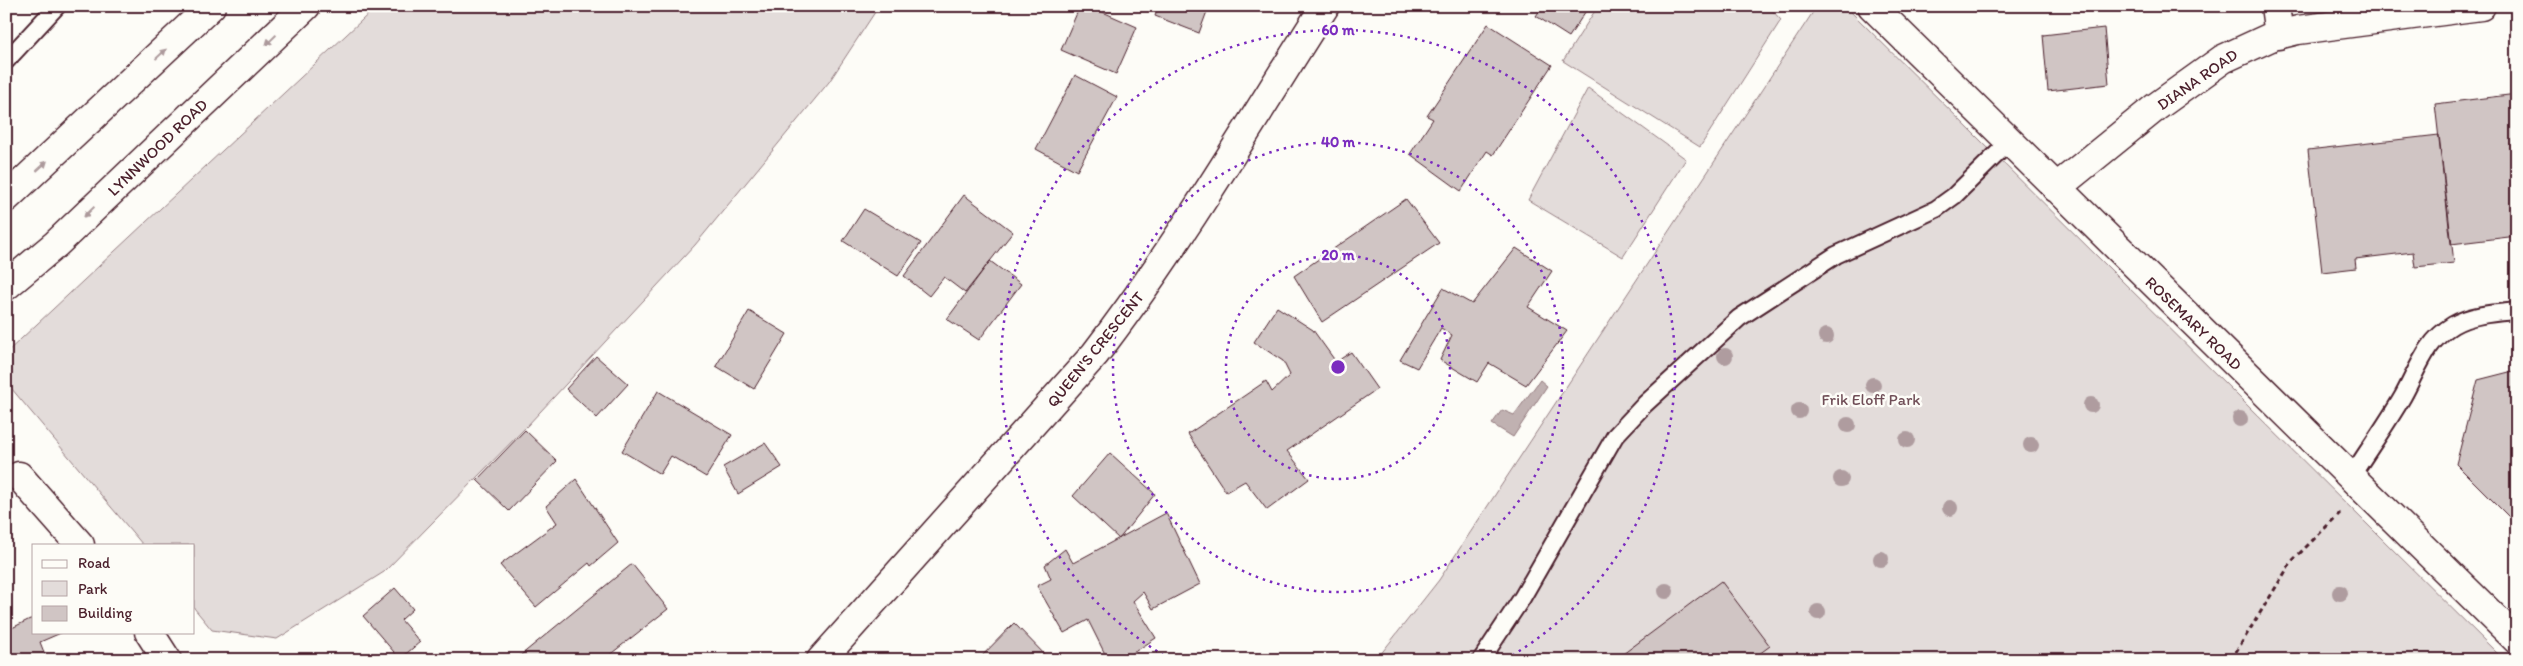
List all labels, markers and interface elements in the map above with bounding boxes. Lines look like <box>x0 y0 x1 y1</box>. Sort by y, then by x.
text: 60 m <box>1321 21 1355 39</box>
one-way arrow <box>265 34 277 46</box>
street label: DIANA ROAD <box>2153 45 2241 114</box>
one-way arrow <box>154 48 166 60</box>
street label: LYNNWOOD ROAD <box>103 95 211 200</box>
text: 40 m <box>1321 133 1356 151</box>
one-way arrow <box>36 160 48 172</box>
one-way arrow <box>84 206 96 218</box>
text: 20 m <box>1321 246 1355 264</box>
street label: ROSEMARY ROAD <box>2142 273 2246 374</box>
street label: QUEEN'S CRESCENT <box>1043 288 1148 411</box>
centre of rings <box>1329 358 1347 376</box>
park label: Frik Eloff Park <box>1822 390 1920 409</box>
legend <box>32 544 195 634</box>
text: Road <box>78 554 111 572</box>
text: Park <box>78 580 108 598</box>
text: Building <box>78 604 132 622</box>

